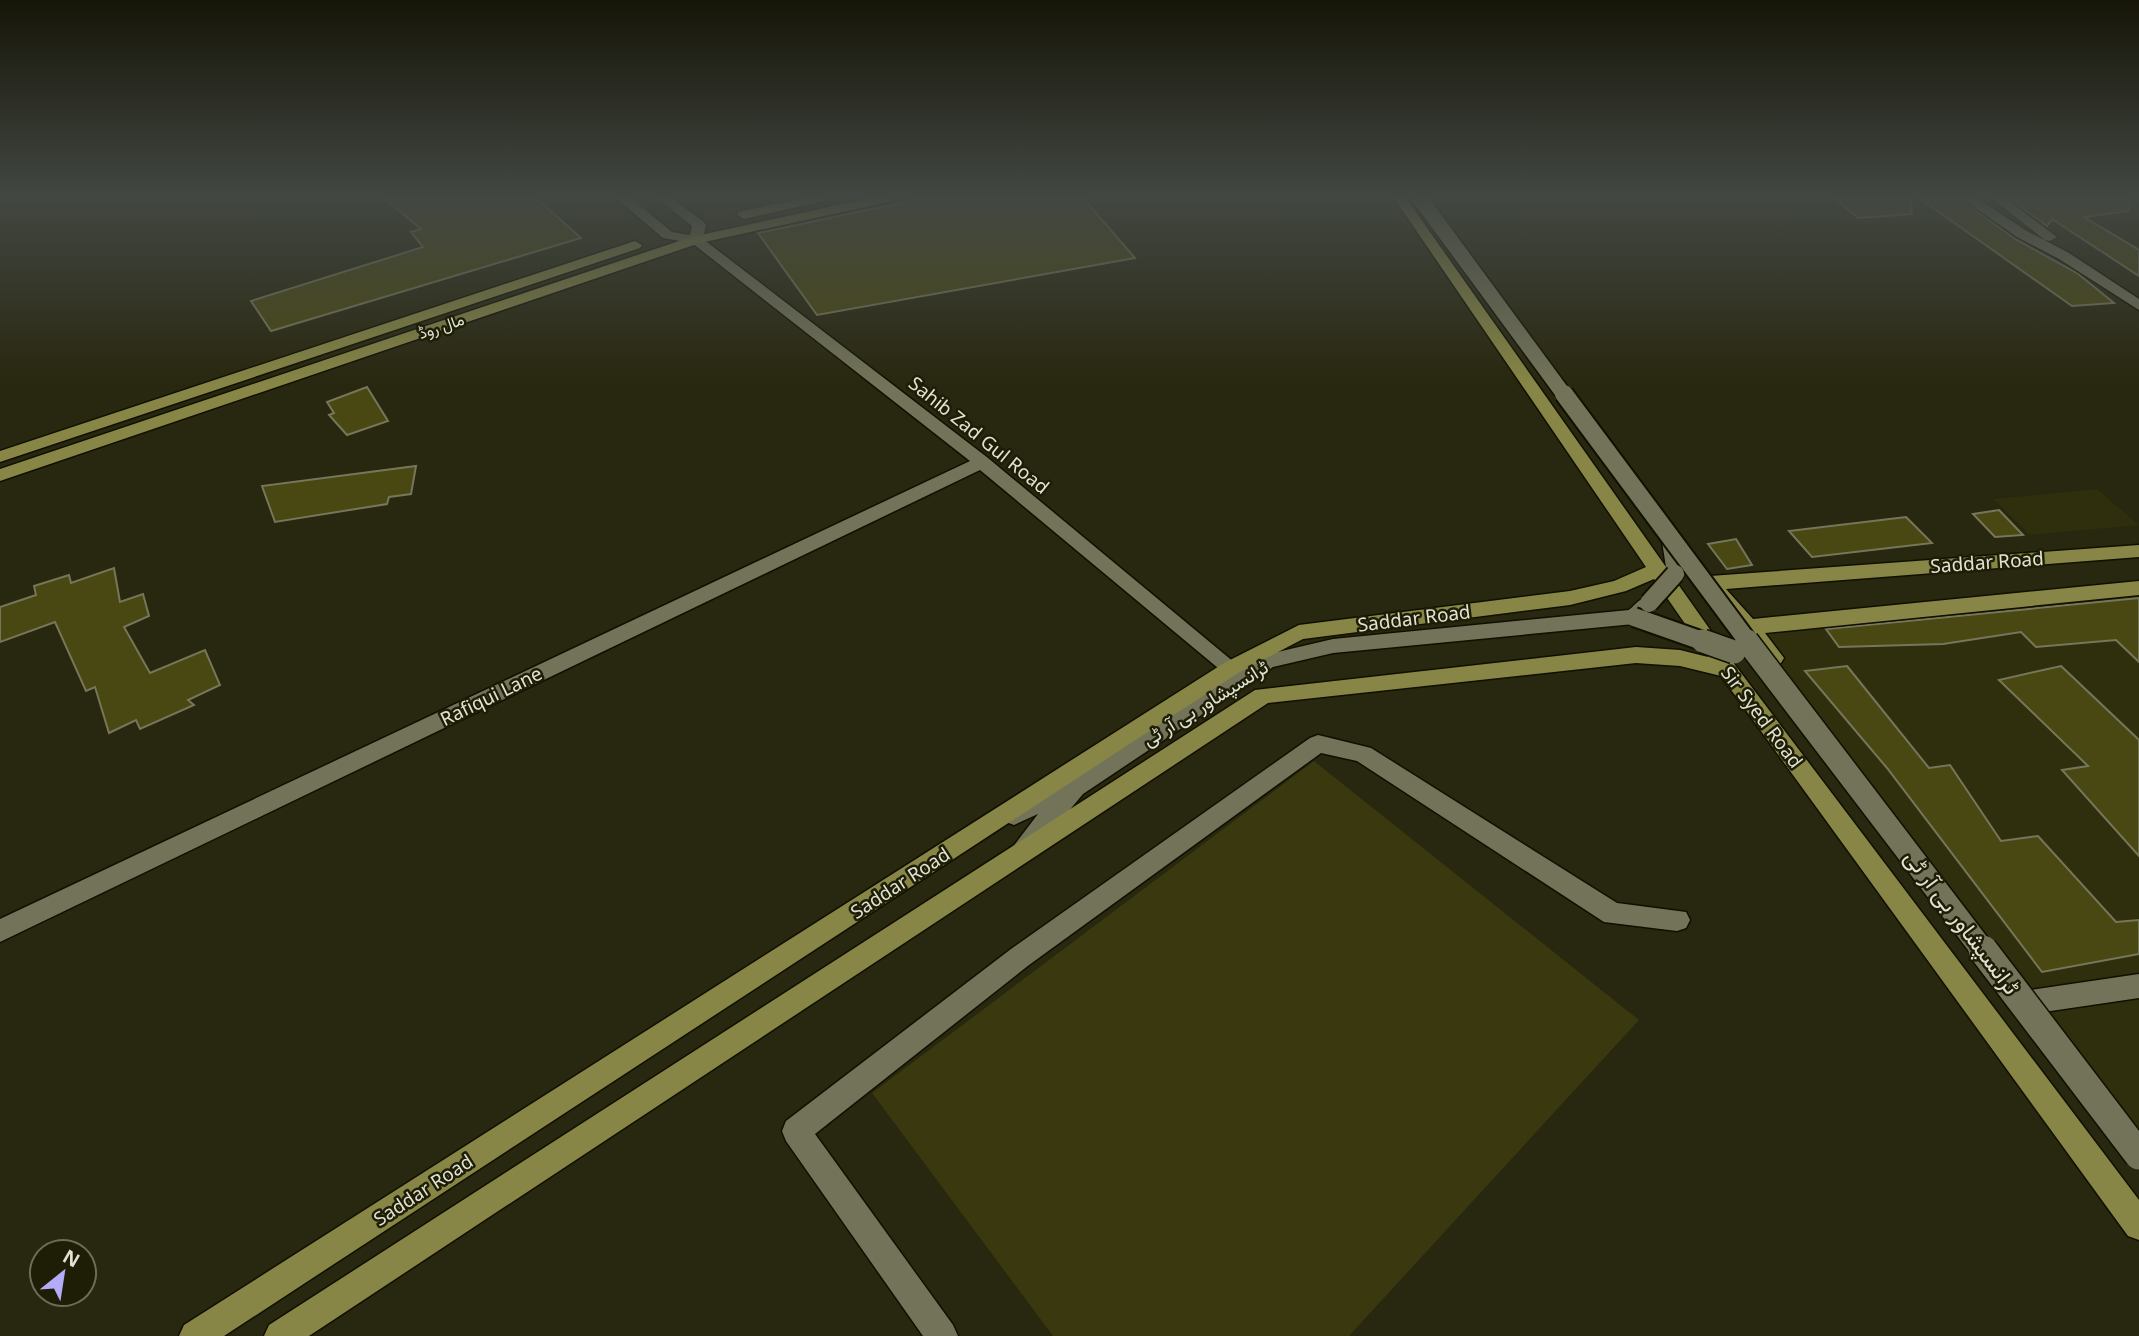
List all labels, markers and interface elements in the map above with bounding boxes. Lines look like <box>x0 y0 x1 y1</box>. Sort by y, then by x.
street label: مال روڈ <box>415 308 467 344</box>
street label: Sahib Zad Gul Road <box>903 370 1055 500</box>
street label: Saddar Road <box>1929 545 2045 579</box>
street label: Saddar Road <box>1356 598 1472 638</box>
street label: ٹرانسپشاور بی آر ٹی <box>1137 654 1274 753</box>
street label: Rafiqui Lane <box>436 660 546 732</box>
street label: Sir Syed Road <box>1715 661 1809 773</box>
street label: Saddar Road <box>845 841 955 925</box>
street label: ٹرانسپشاور بی آر ٹی <box>1897 842 2028 1001</box>
street label: Saddar Road <box>368 1148 478 1232</box>
north arrow <box>28 1238 98 1308</box>
text: N <box>58 1243 85 1273</box>

